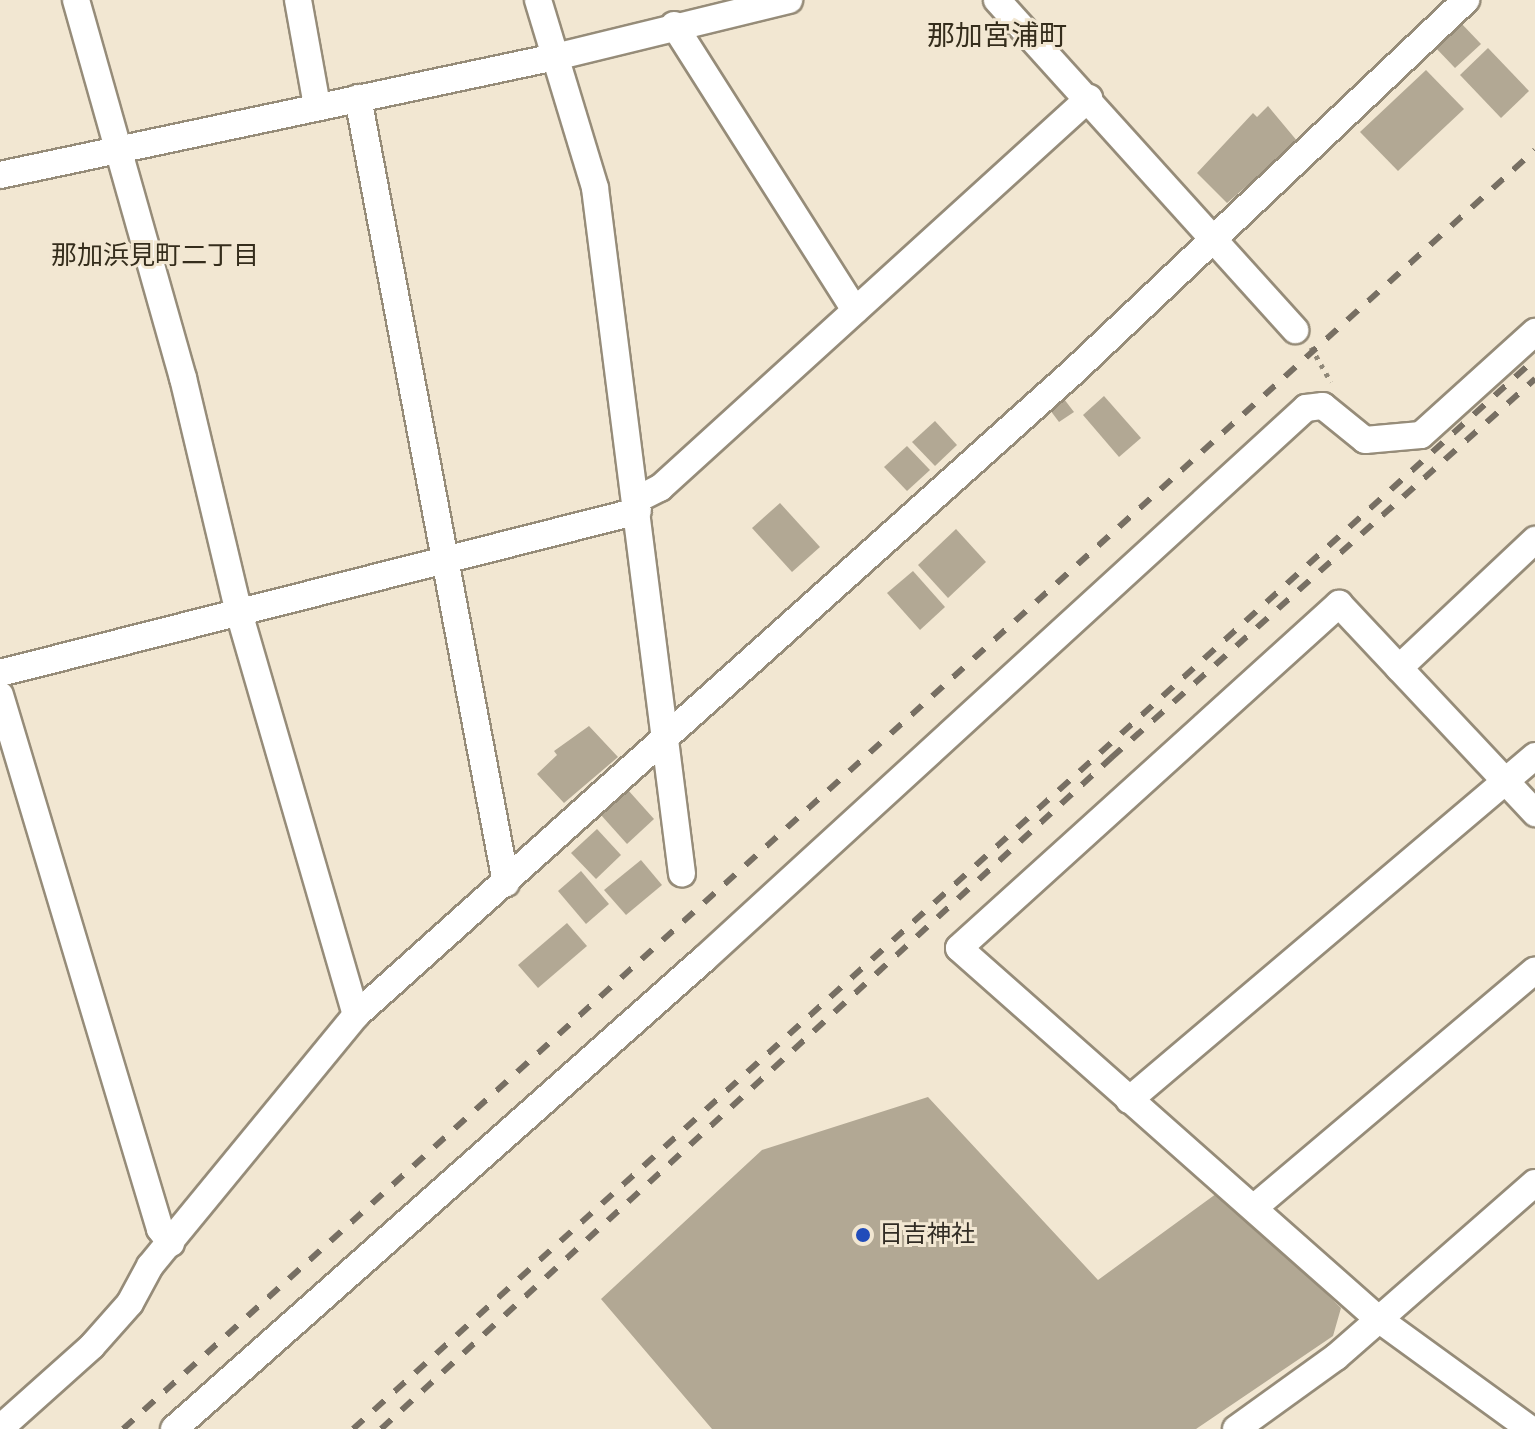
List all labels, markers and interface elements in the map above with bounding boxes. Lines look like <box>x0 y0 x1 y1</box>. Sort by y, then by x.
district label: 那加宮浦町 <box>927 20 1067 54</box>
district label: 那加浜見町二丁目 <box>51 241 259 273</box>
place label: 日吉神社 <box>879 1221 975 1249</box>
marker: 日吉神社 <box>854 1226 872 1244</box>

